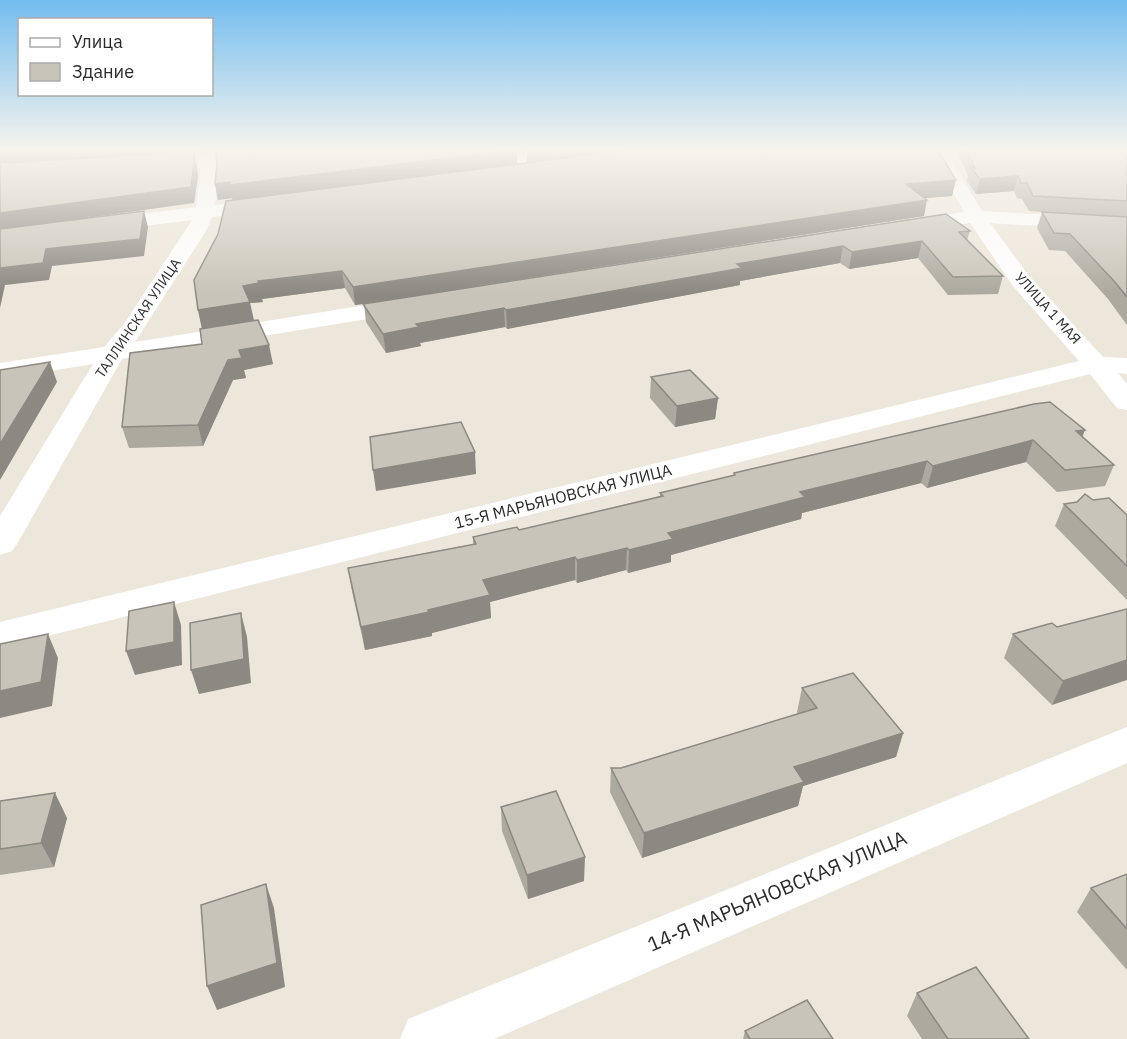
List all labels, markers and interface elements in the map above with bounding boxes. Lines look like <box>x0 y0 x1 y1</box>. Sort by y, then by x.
legend <box>18 18 213 96</box>
text: Улица <box>72 30 123 53</box>
text: Здание <box>72 60 134 83</box>
street label: ТАЛЛИНСКАЯ УЛИЦА <box>91 255 185 381</box>
street label: УЛИЦА 1 МАЯ <box>1011 268 1085 348</box>
street label: 15-Я МАРЬЯНОВСКАЯ УЛИЦА <box>452 459 674 533</box>
street label: 14-Я МАРЬЯНОВСКАЯ УЛИЦА <box>643 824 911 958</box>

